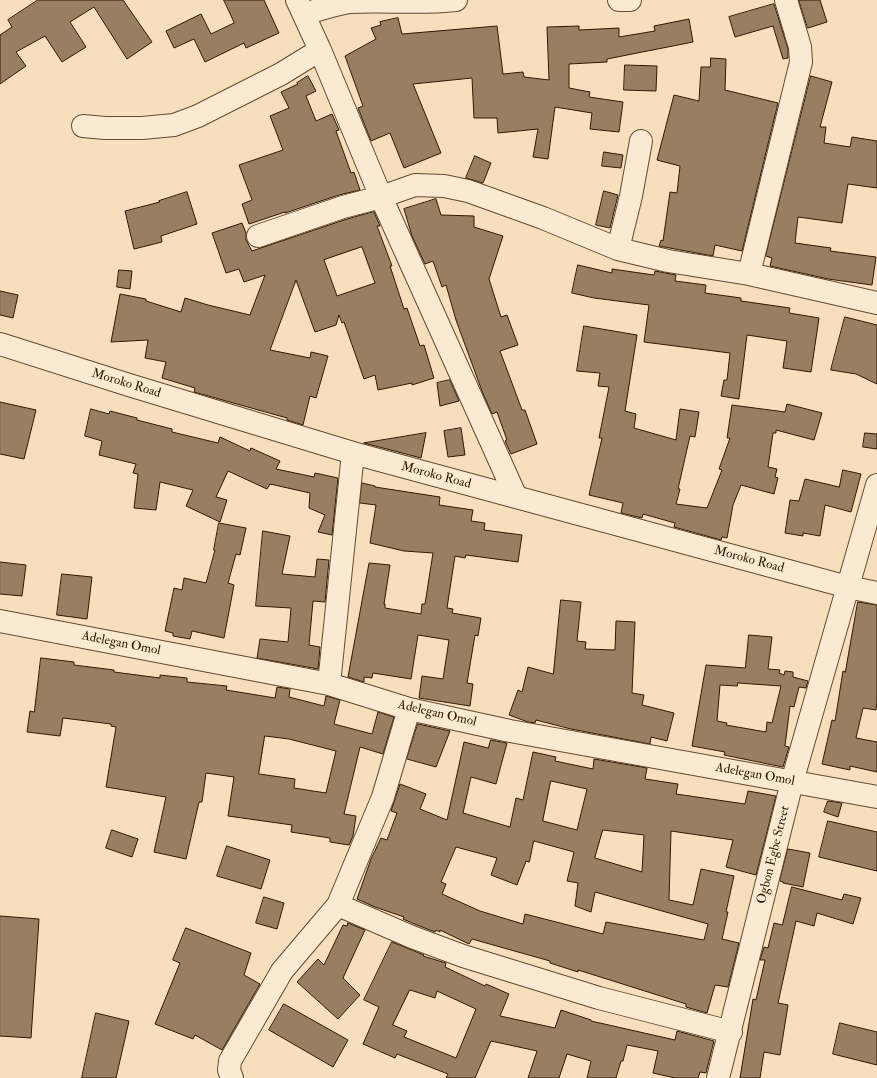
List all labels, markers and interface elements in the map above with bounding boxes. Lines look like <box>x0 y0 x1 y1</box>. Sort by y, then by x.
street label: Moroko Road <box>89 366 163 402</box>
street label: Moroko Road <box>399 459 473 493</box>
street label: Moroko Road <box>712 543 786 577</box>
street label: Adelegan Omol <box>80 629 162 659</box>
street label: Adelegan Omol <box>396 697 478 731</box>
street label: Adelegan Omol <box>714 760 796 790</box>
street label: Ogbon Egbe Street <box>754 804 794 906</box>

